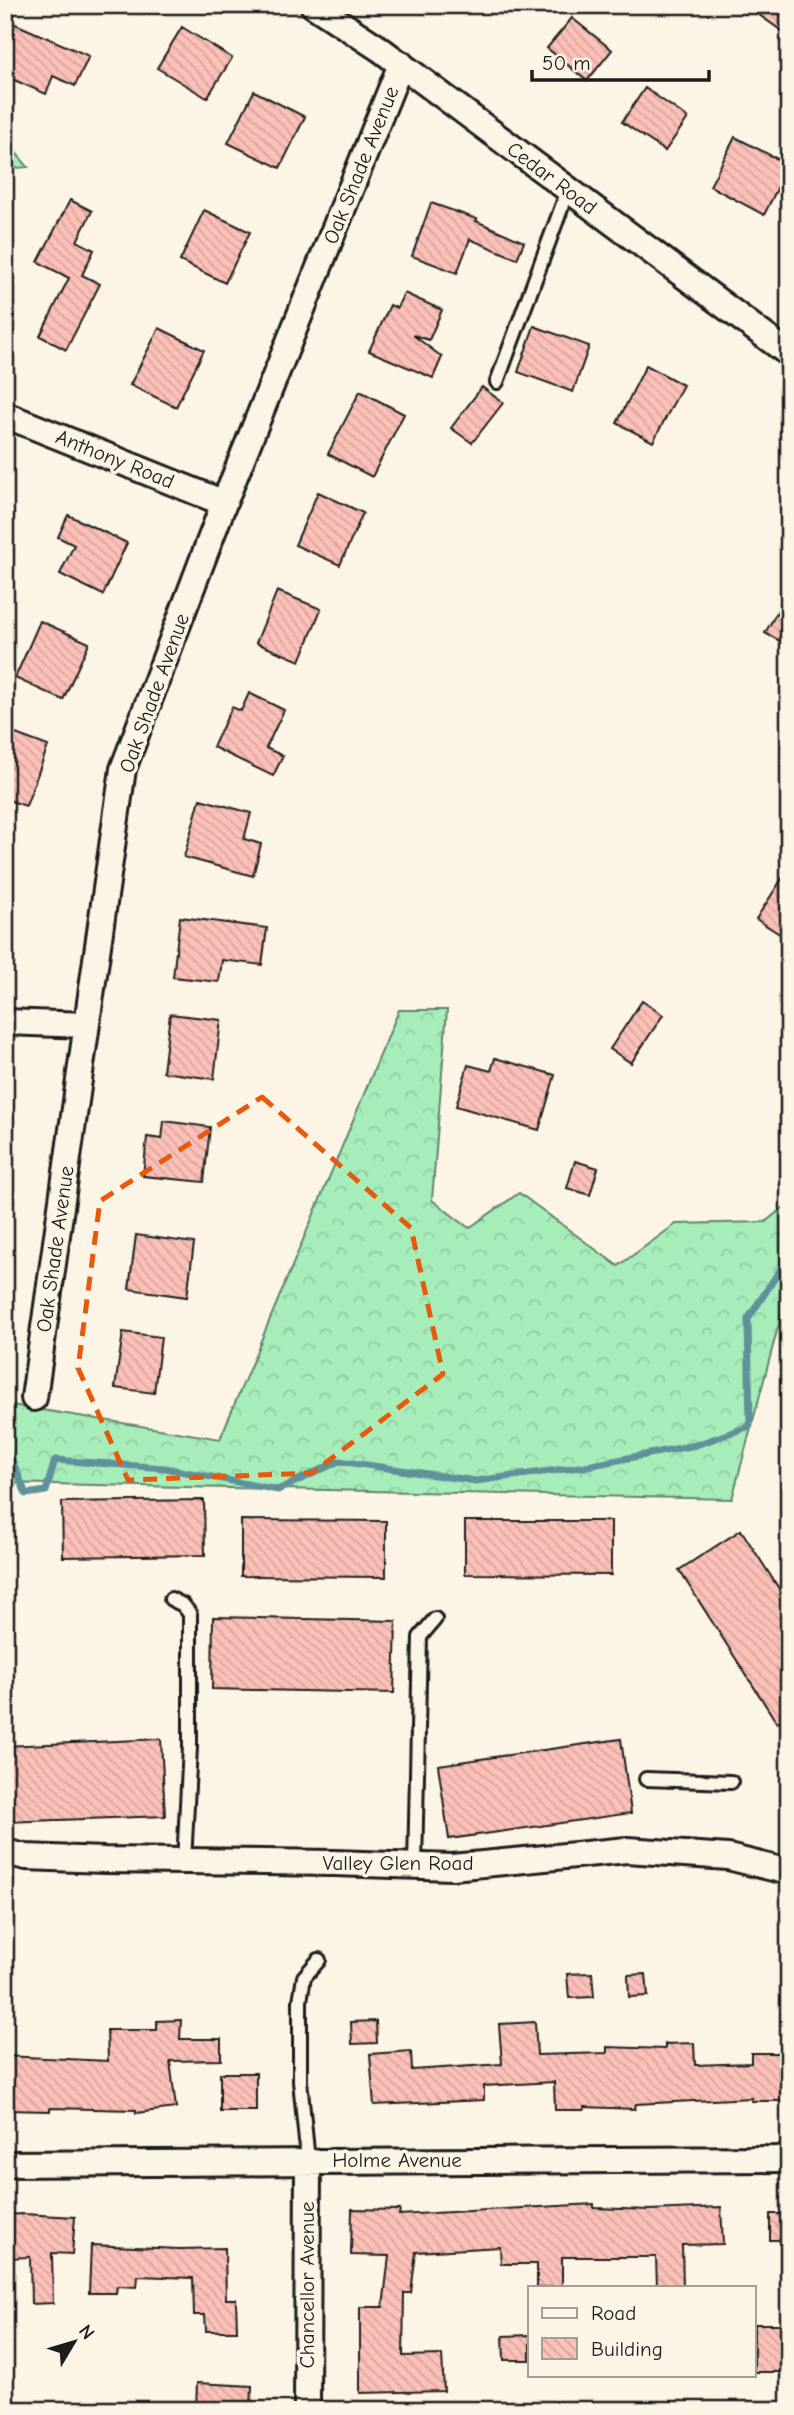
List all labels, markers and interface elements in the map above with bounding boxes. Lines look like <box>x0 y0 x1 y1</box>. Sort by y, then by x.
scale bar <box>532 38 708 82</box>
text: 50 m <box>542 51 591 75</box>
street label: Oak Shade Avenue <box>318 83 404 247</box>
street label: Cedar Road <box>502 136 602 220</box>
street label: Anthony Road <box>52 424 178 494</box>
street label: Oak Shade Avenue <box>114 610 194 776</box>
street label: Oak Shade Avenue <box>31 1164 79 1334</box>
street label: Valley Glen Road <box>322 1851 474 1875</box>
street label: Holme Avenue <box>332 2148 462 2172</box>
street label: Chancellor Avenue <box>295 2202 319 2368</box>
legend <box>528 2286 756 2376</box>
text: Road <box>591 2301 636 2325</box>
north arrow <box>38 2306 108 2376</box>
text: N <box>74 2320 99 2344</box>
text: Building <box>591 2337 663 2361</box>

